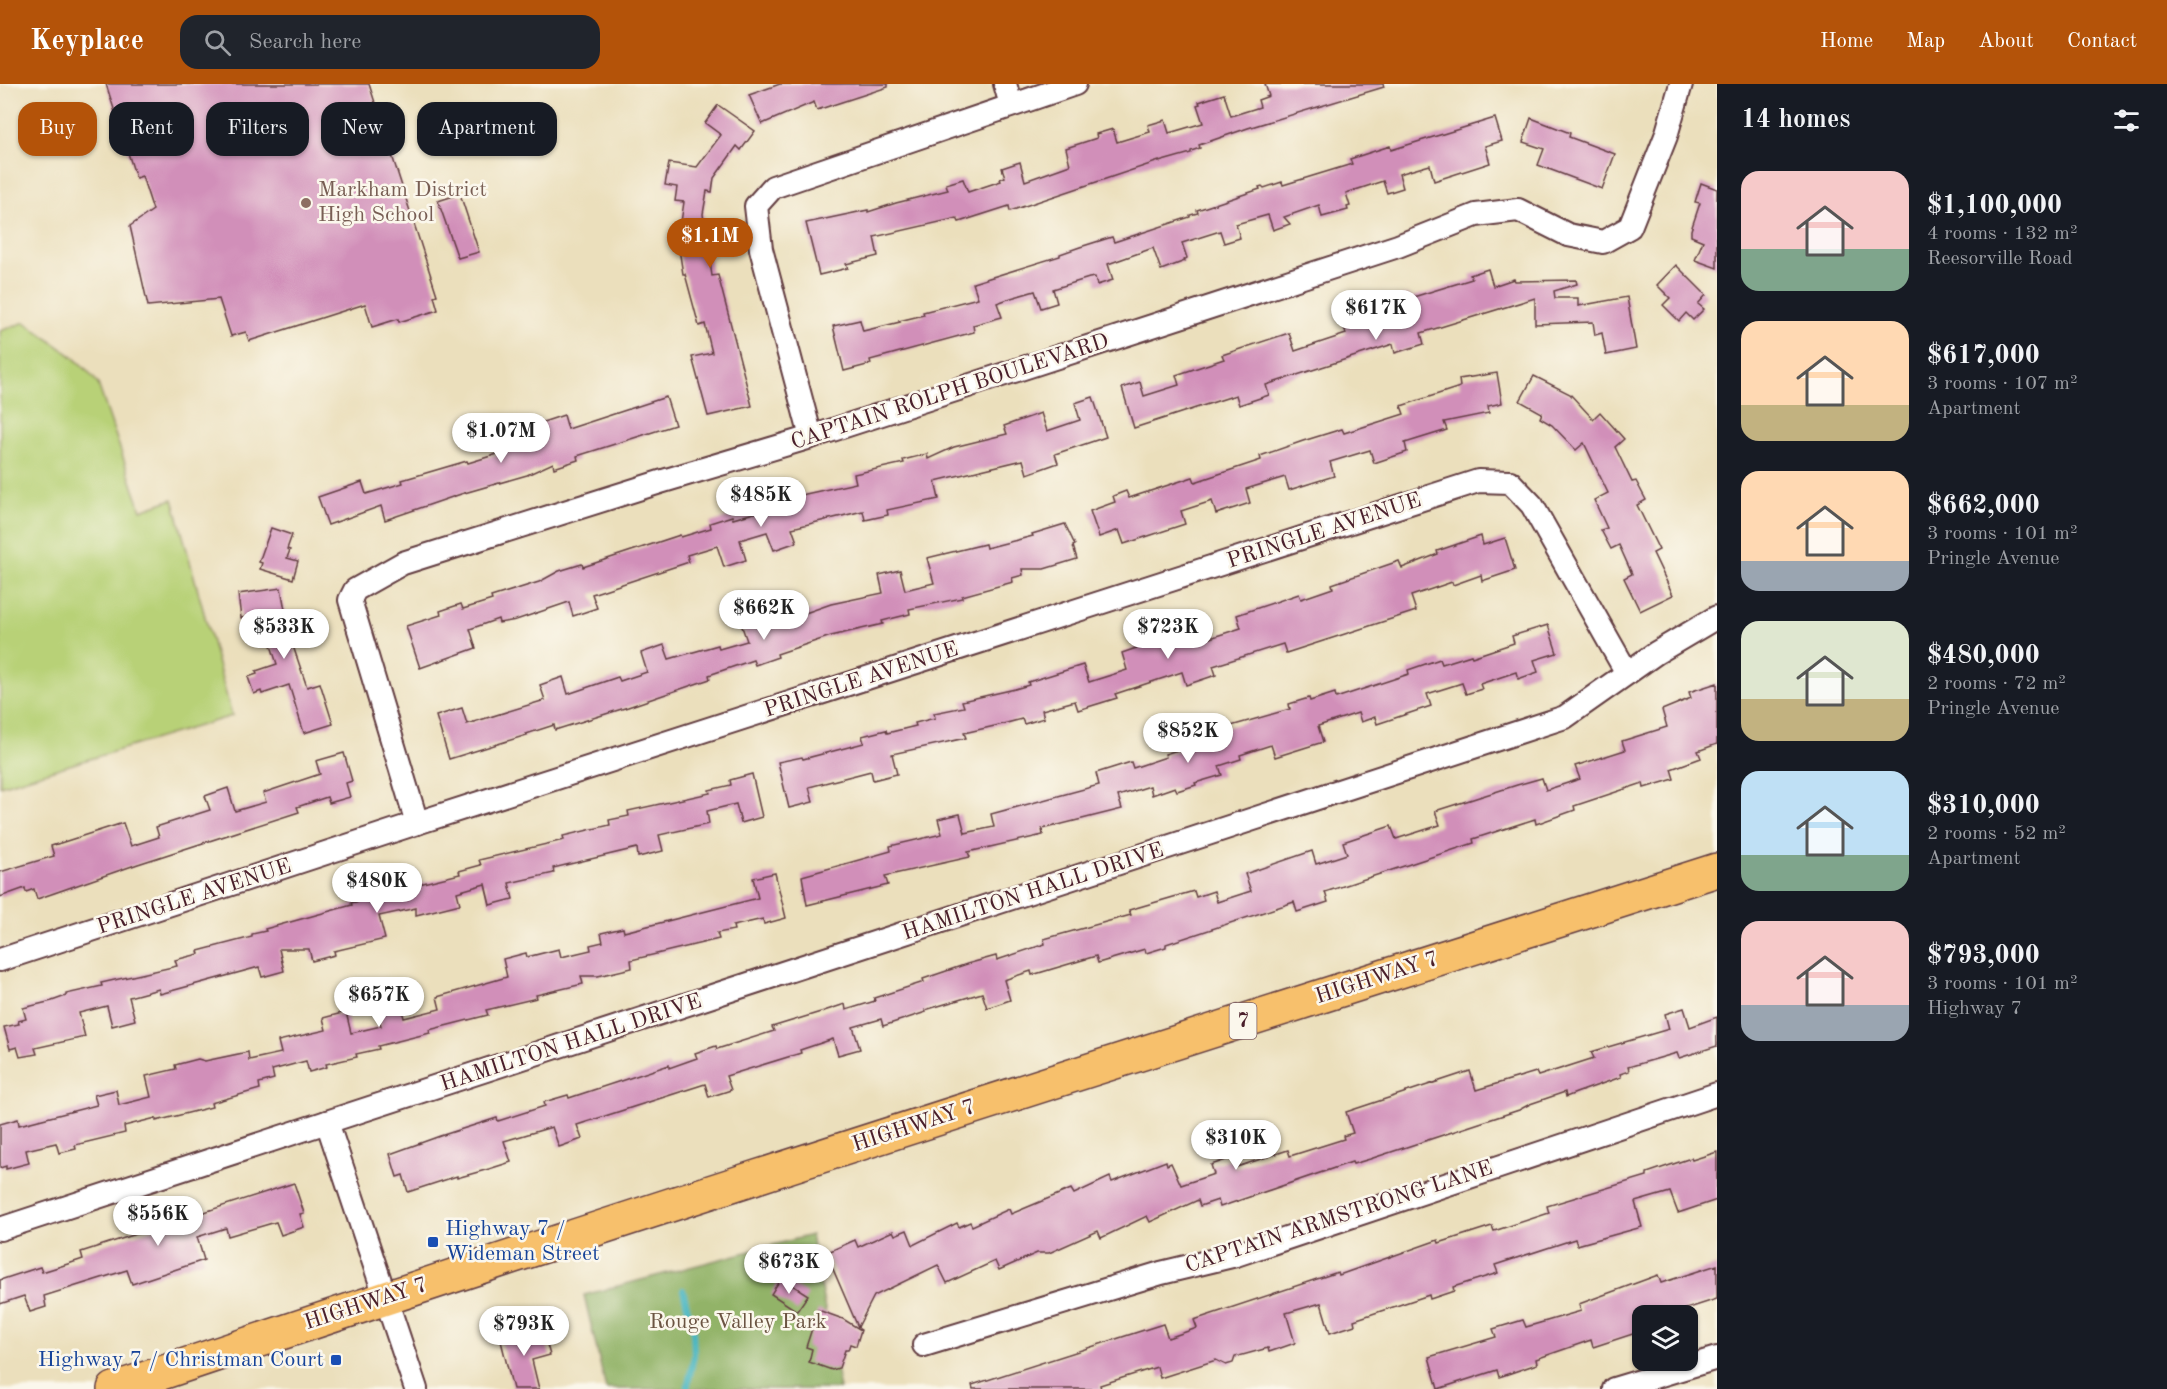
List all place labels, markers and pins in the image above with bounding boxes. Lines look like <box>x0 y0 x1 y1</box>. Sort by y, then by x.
place label: Markham District High School <box>318 179 487 226</box>
marker: Markham District High School <box>299 196 313 210</box>
pin: $1.1M <box>668 218 752 269</box>
pin: $617K <box>1334 290 1418 341</box>
pin: $1.07M <box>452 413 550 464</box>
pin: $485K <box>719 477 803 528</box>
pin: $662K <box>722 590 806 641</box>
pin: $533K <box>242 609 326 660</box>
pin: $723K <box>1126 609 1210 660</box>
pin: $852K <box>1146 713 1230 764</box>
pin: $480K <box>335 863 419 914</box>
pin: $657K <box>337 977 421 1028</box>
pin: $310K <box>1194 1120 1278 1171</box>
pin: $556K <box>116 1196 200 1247</box>
place label: Highway 7 / Wideman Street <box>445 1218 600 1265</box>
marker: Highway 7 / Wideman Street <box>426 1235 440 1249</box>
pin: $673K <box>747 1244 831 1295</box>
pin: $793K <box>482 1306 566 1357</box>
place label: Highway 7 / Christman Court <box>38 1349 324 1371</box>
marker: Highway 7 / Christman Court <box>329 1353 343 1367</box>

